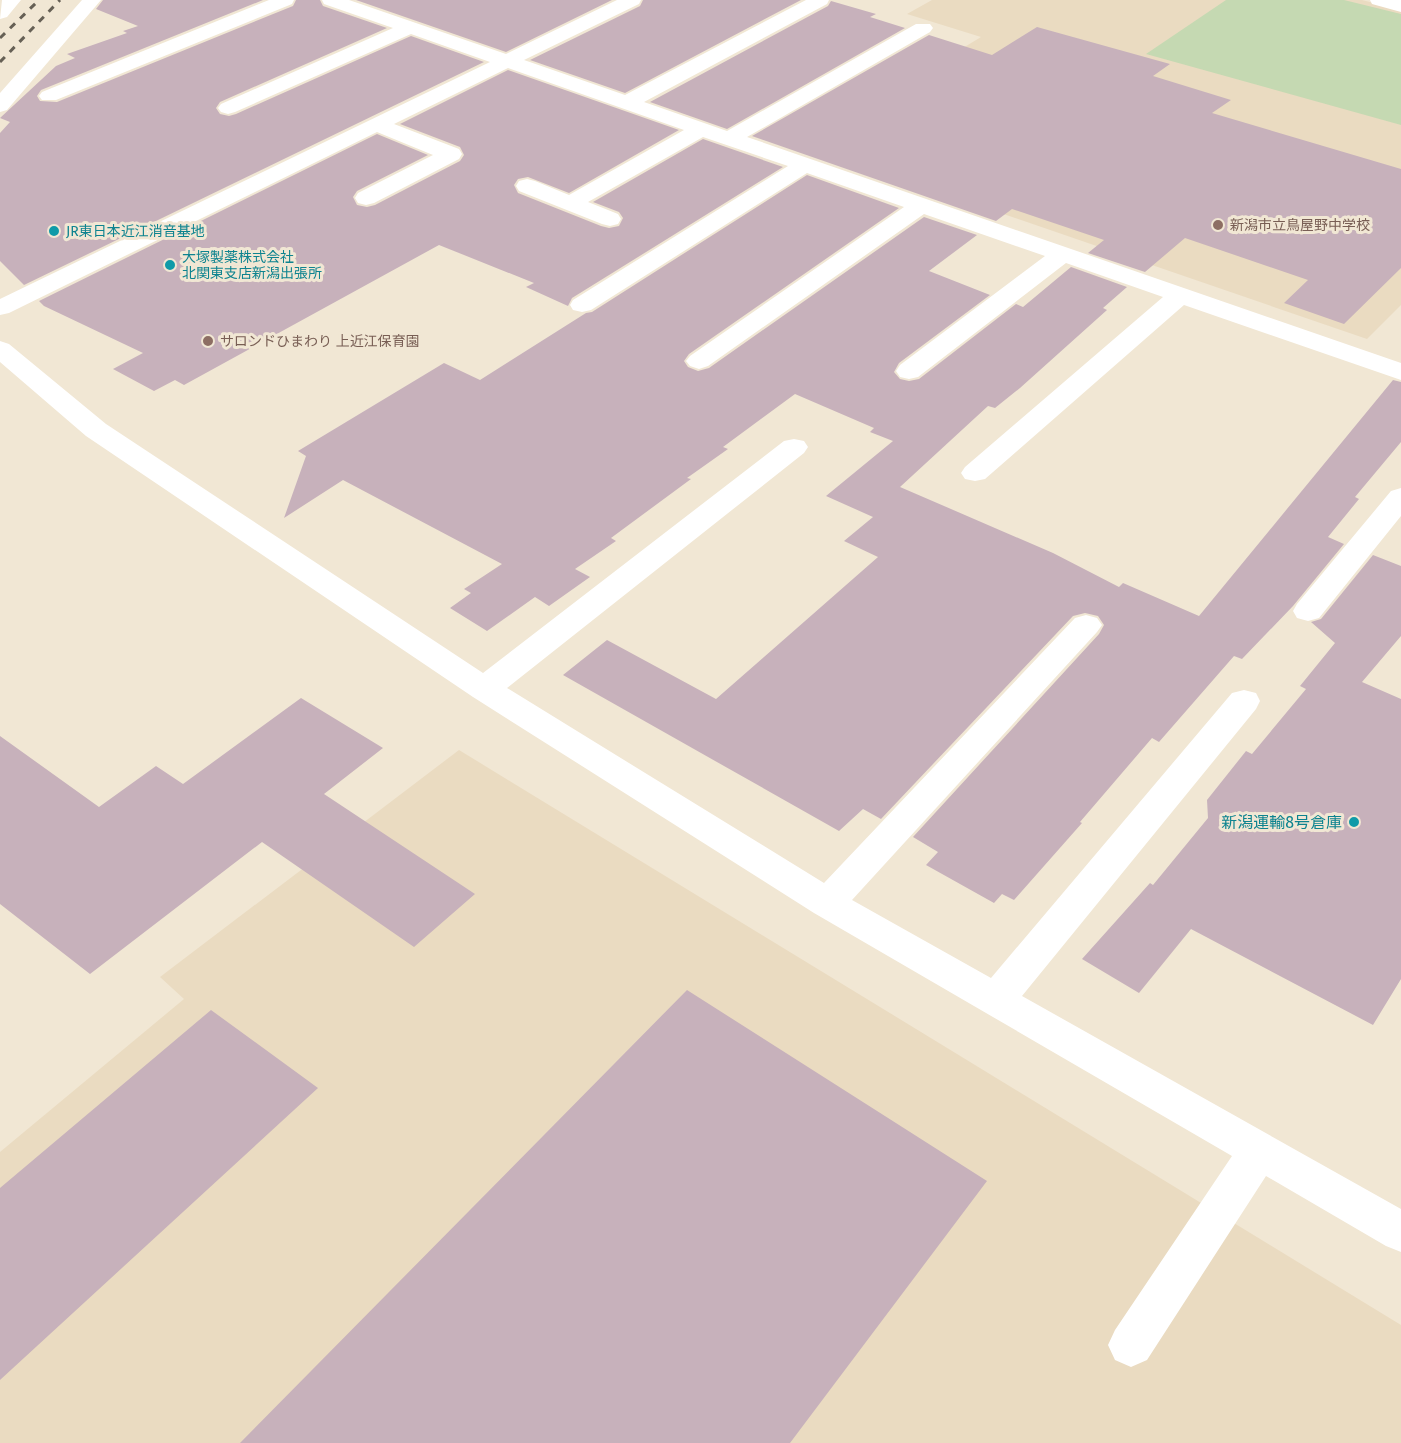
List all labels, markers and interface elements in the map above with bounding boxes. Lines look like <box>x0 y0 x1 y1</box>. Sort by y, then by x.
place label: 新潟市立鳥屋野中学校 <box>1230 217 1370 234</box>
marker: 新潟市立鳥屋野中学校 <box>1211 218 1225 232</box>
place label: JR東日本近江消音基地 <box>66 223 205 240</box>
marker: JR東日本近江消音基地 <box>47 224 61 238</box>
place label: 大塚製薬株式会社 北関東支店新潟出張所 <box>182 249 322 282</box>
marker: 大塚製薬株式会社 北関東支店新潟出張所 <box>163 258 177 272</box>
place label: サロンドひまわり 上近江保育園 <box>220 333 420 350</box>
marker: サロンドひまわり 上近江保育園 <box>201 334 215 348</box>
place label: 新潟運輸8号倉庫 <box>1221 813 1342 832</box>
marker: 新潟運輸8号倉庫 <box>1347 815 1361 829</box>

